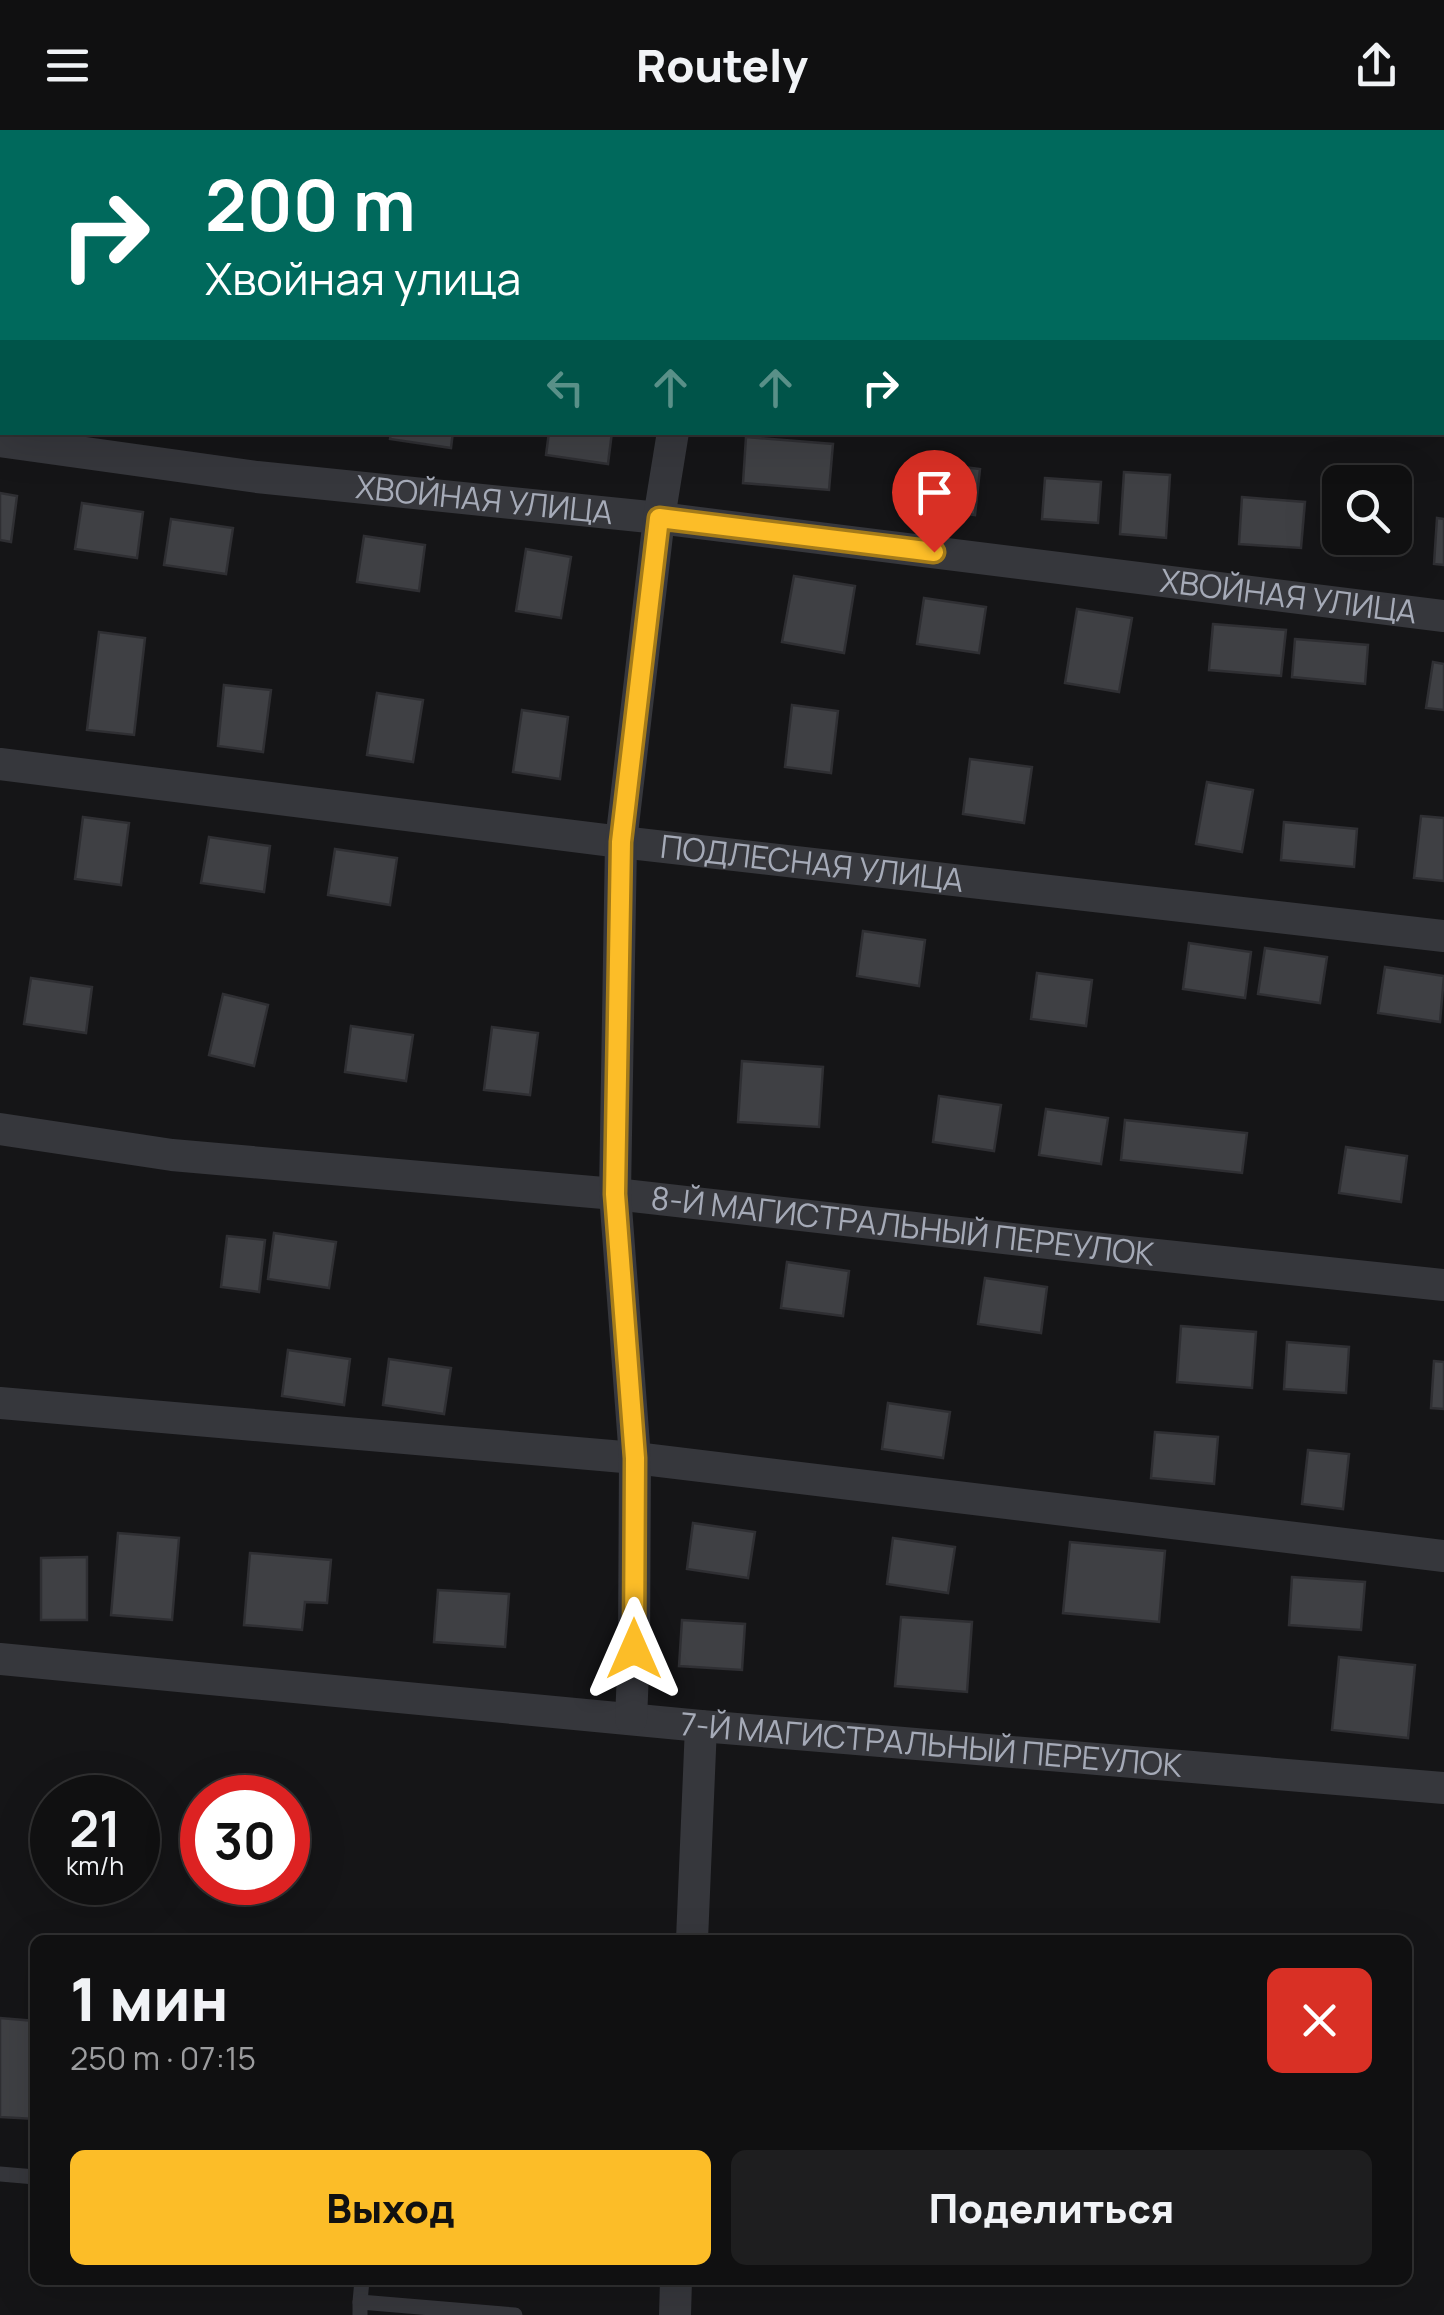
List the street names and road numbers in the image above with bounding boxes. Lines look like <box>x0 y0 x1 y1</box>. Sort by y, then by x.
street label: ХВОЙНАЯ УЛИЦА <box>354 464 615 534</box>
street label: ХВОЙНАЯ УЛИЦА <box>1158 558 1419 633</box>
street label: ПОДЛЕСНАЯ УЛИЦА <box>658 824 966 902</box>
street label: 8-Й МАГИСТРАЛЬНЫЙ ПЕРЕУЛОК <box>649 1175 1156 1276</box>
street label: 7-Й МАГИСТРАЛЬНЫЙ ПЕРЕУЛОК <box>678 1701 1184 1787</box>

